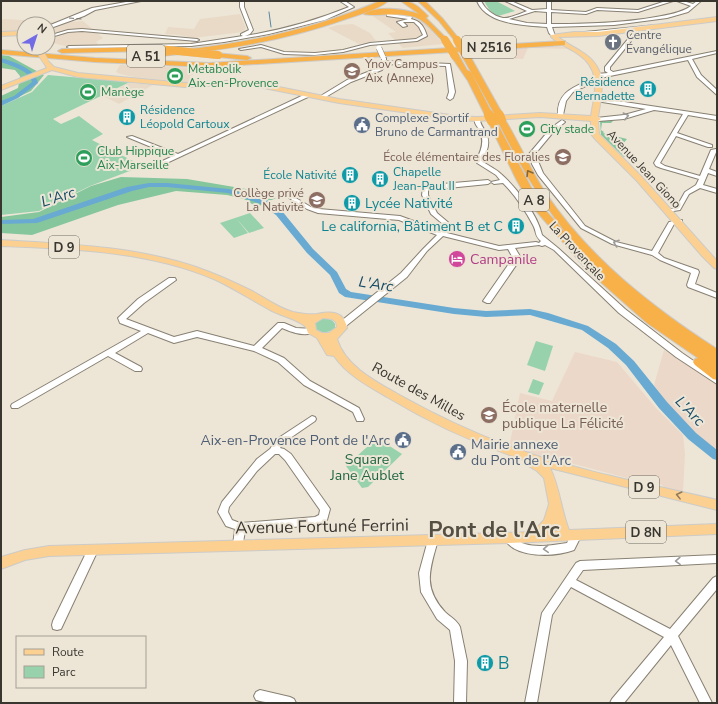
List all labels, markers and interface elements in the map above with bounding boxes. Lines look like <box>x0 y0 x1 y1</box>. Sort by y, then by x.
north arrow <box>16 16 56 56</box>
text: N <box>34 20 50 37</box>
place label: Centre Évangélique <box>626 27 692 57</box>
church icon: Centre Évangélique <box>603 32 623 52</box>
road number: N 2516 <box>462 36 516 58</box>
road number: A 51 <box>127 45 165 67</box>
place label: Ynov Campus Aix (Annexe) <box>364 56 438 86</box>
place label: Metabolik Aix-en-Provence <box>188 61 278 91</box>
school or university icon: Ynov Campus Aix (Annexe) <box>342 61 362 81</box>
sports icon: Metabolik Aix-en-Provence <box>165 66 185 86</box>
place label: Résidence Bernadette <box>575 74 635 104</box>
building icon: Résidence Bernadette <box>638 79 658 99</box>
sports icon: Manège <box>78 82 98 102</box>
place label: Manège <box>101 84 144 100</box>
place label: Résidence Léopold Cartoux <box>140 102 230 132</box>
building icon: Résidence Léopold Cartoux <box>117 107 137 127</box>
place label: Complexe Sportif Bruno de Carmantrand <box>375 110 498 140</box>
one-way arrow <box>623 113 629 121</box>
public building icon: Complexe Sportif Bruno de Carmantrand <box>352 115 372 135</box>
sports icon: City stade <box>517 119 537 139</box>
place label: City stade <box>540 121 594 137</box>
street label: Avenue Jean Giono <box>603 126 685 212</box>
place label: Club Hippique Aix-Marseille <box>97 143 174 173</box>
school or university icon: École élémentaire des Floralies <box>553 147 573 167</box>
sports icon: Club Hippique Aix-Marseille <box>74 148 94 168</box>
place label: École élémentaire des Floralies <box>383 149 550 165</box>
place label: Chapelle Jean-Paul II <box>392 164 455 194</box>
building icon: École Nativité <box>340 165 360 185</box>
place label: École Nativité <box>263 167 337 183</box>
building icon: Chapelle Jean-Paul II <box>370 169 390 189</box>
one-way arrow <box>526 170 534 177</box>
water label: L'Arc <box>38 182 78 212</box>
place label: Collège privé La Nativité <box>233 185 304 215</box>
road number: A 8 <box>519 189 549 211</box>
school or university icon: Collège privé La Nativité <box>307 190 327 210</box>
building icon: Lycée Nativité <box>342 193 362 213</box>
place label: Lycée Nativité <box>365 194 453 213</box>
building icon: Le california, Bâtiment B et C <box>506 216 526 236</box>
place label: Le california, Bâtiment B et C <box>321 217 503 236</box>
street label: La Provençale <box>545 218 609 284</box>
road number: D 9 <box>49 236 79 258</box>
one-way arrow <box>613 240 620 248</box>
hotel icon: Campanile <box>447 249 467 269</box>
place label: Campanile <box>470 250 537 269</box>
water label: L'Arc <box>357 271 395 297</box>
street label: Route des Milles <box>369 358 469 425</box>
water label: L'Arc <box>671 392 709 430</box>
place label: École maternelle publique La Félicité <box>502 398 624 433</box>
school or university icon: École maternelle publique La Félicité <box>479 405 499 425</box>
public building icon: Aix-en-Provence Pont de l'Arc <box>393 430 413 450</box>
place label: Aix-en-Provence Pont de l'Arc <box>201 431 391 450</box>
place label: Mairie annexe du Pont de l'Arc <box>471 435 571 470</box>
public building icon: Mairie annexe du Pont de l'Arc <box>448 442 468 462</box>
park label: Square Jane Aublet <box>329 450 404 485</box>
road number: D 9 <box>629 476 659 498</box>
one-way arrow <box>676 492 683 500</box>
street label: Avenue Fortuné Ferrini <box>235 513 409 540</box>
district label: Pont de l'Arc <box>428 515 560 545</box>
road number: D 8N <box>626 521 666 543</box>
one-way arrow <box>543 545 549 554</box>
one-way arrow <box>675 556 681 565</box>
legend <box>16 636 146 688</box>
text: Route <box>52 644 84 660</box>
place label: B <box>498 652 510 675</box>
building icon: B <box>475 653 495 673</box>
text: Parc <box>52 664 76 680</box>

